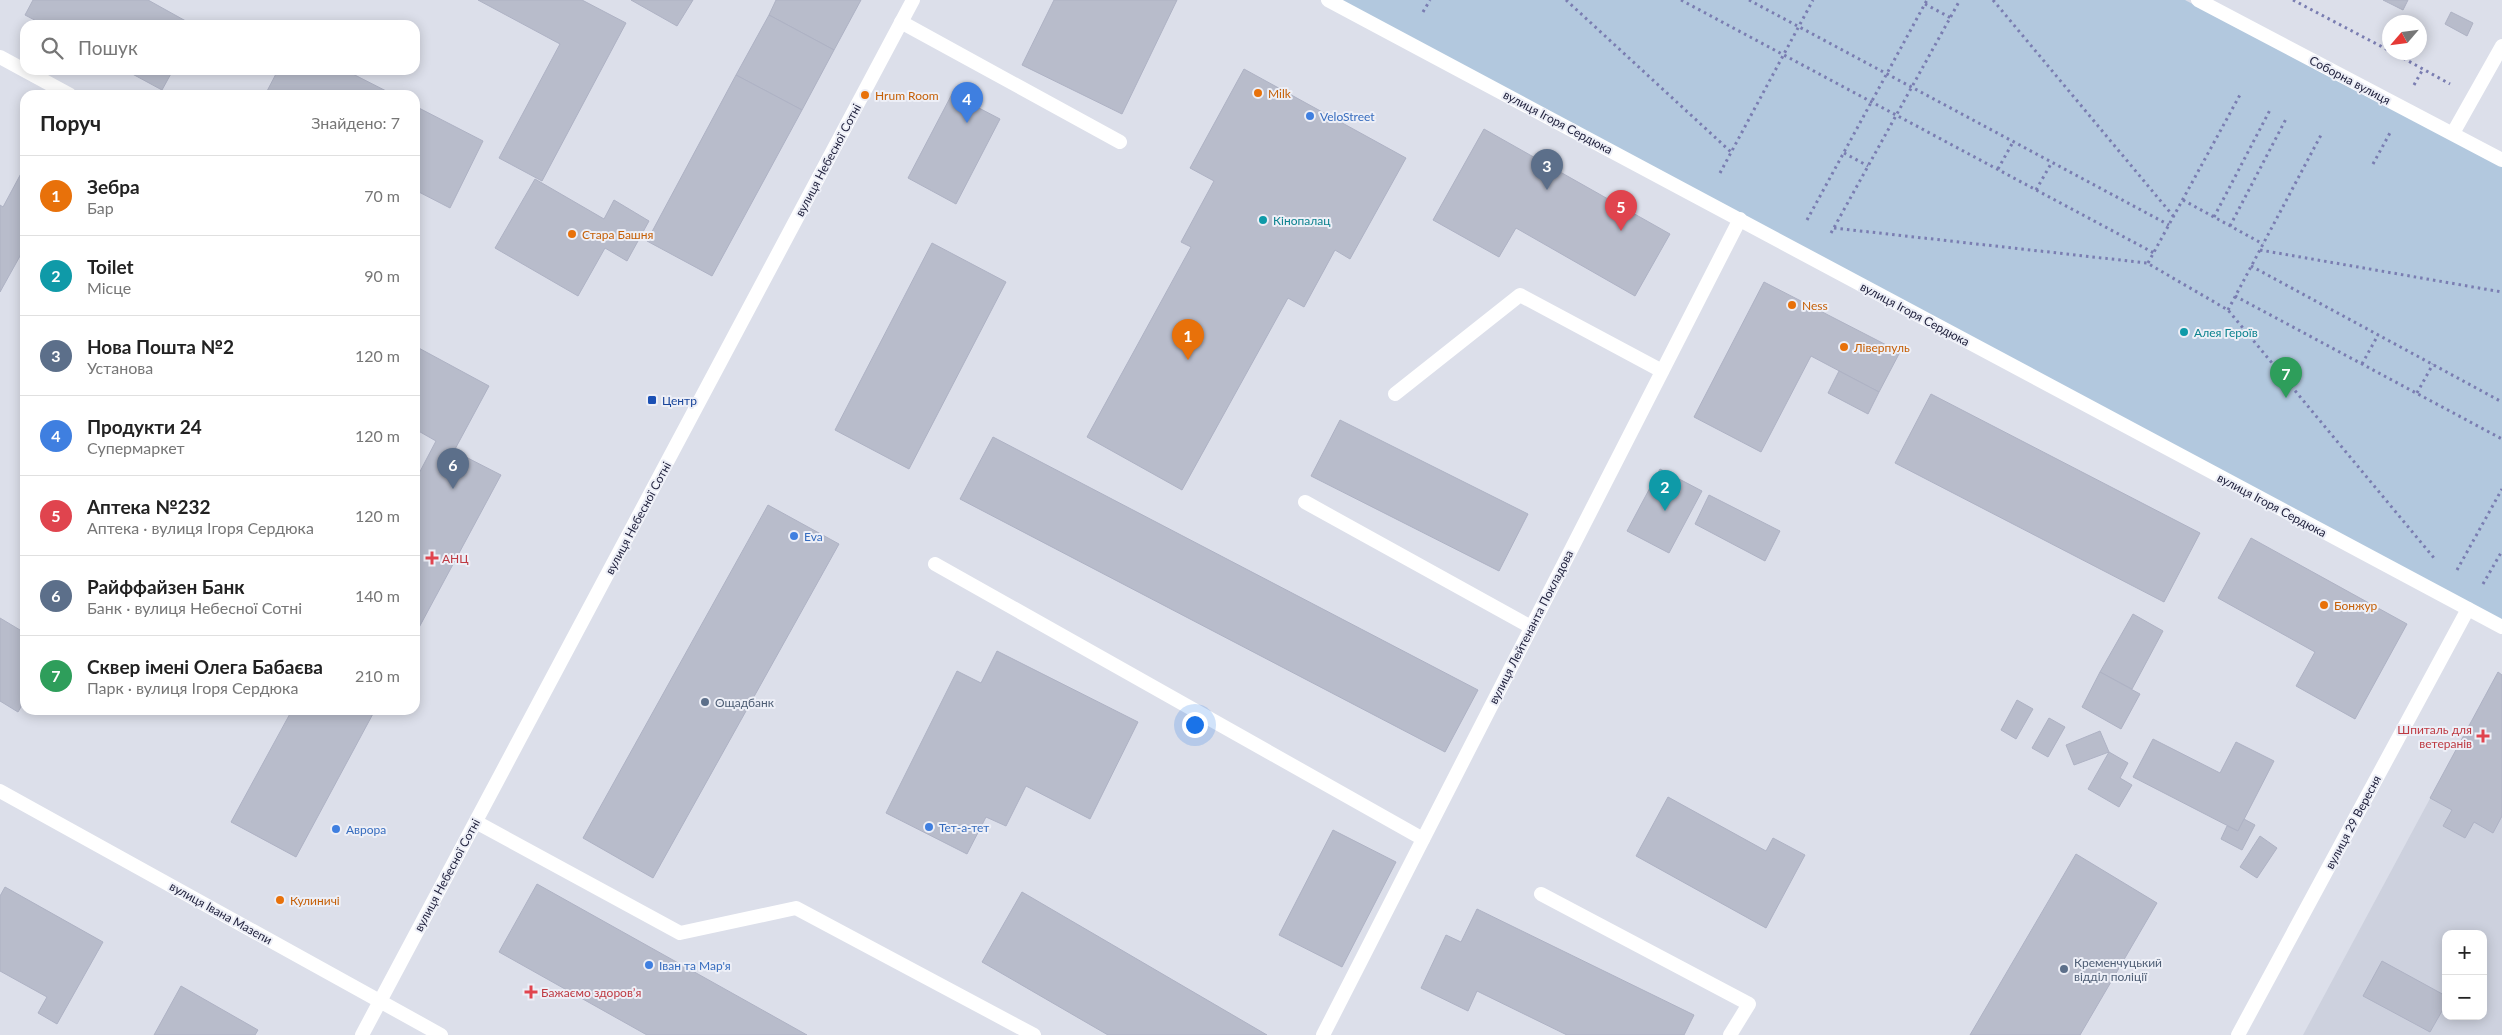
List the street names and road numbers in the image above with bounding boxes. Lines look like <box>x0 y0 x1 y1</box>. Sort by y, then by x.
street label: Соборна вулиця <box>2307 52 2393 108</box>
street label: вулиця Ігоря Сердюка <box>1501 87 1615 157</box>
street label: вулиця Небесної Сотні <box>792 101 864 219</box>
street label: вулиця Ігоря Сердюка <box>1858 279 1972 349</box>
street label: вулиця Небесної Сотні <box>602 459 674 577</box>
street label: вулиця Ігоря Сердюка <box>2215 470 2329 540</box>
street label: вулиця Лейтенанта Покладова <box>1486 548 1576 706</box>
street label: вулиця 29 Вересня <box>2322 772 2384 871</box>
street label: вулиця Небесної Сотні <box>411 816 483 934</box>
street label: вулиця Івана Мазепи <box>167 879 275 947</box>

